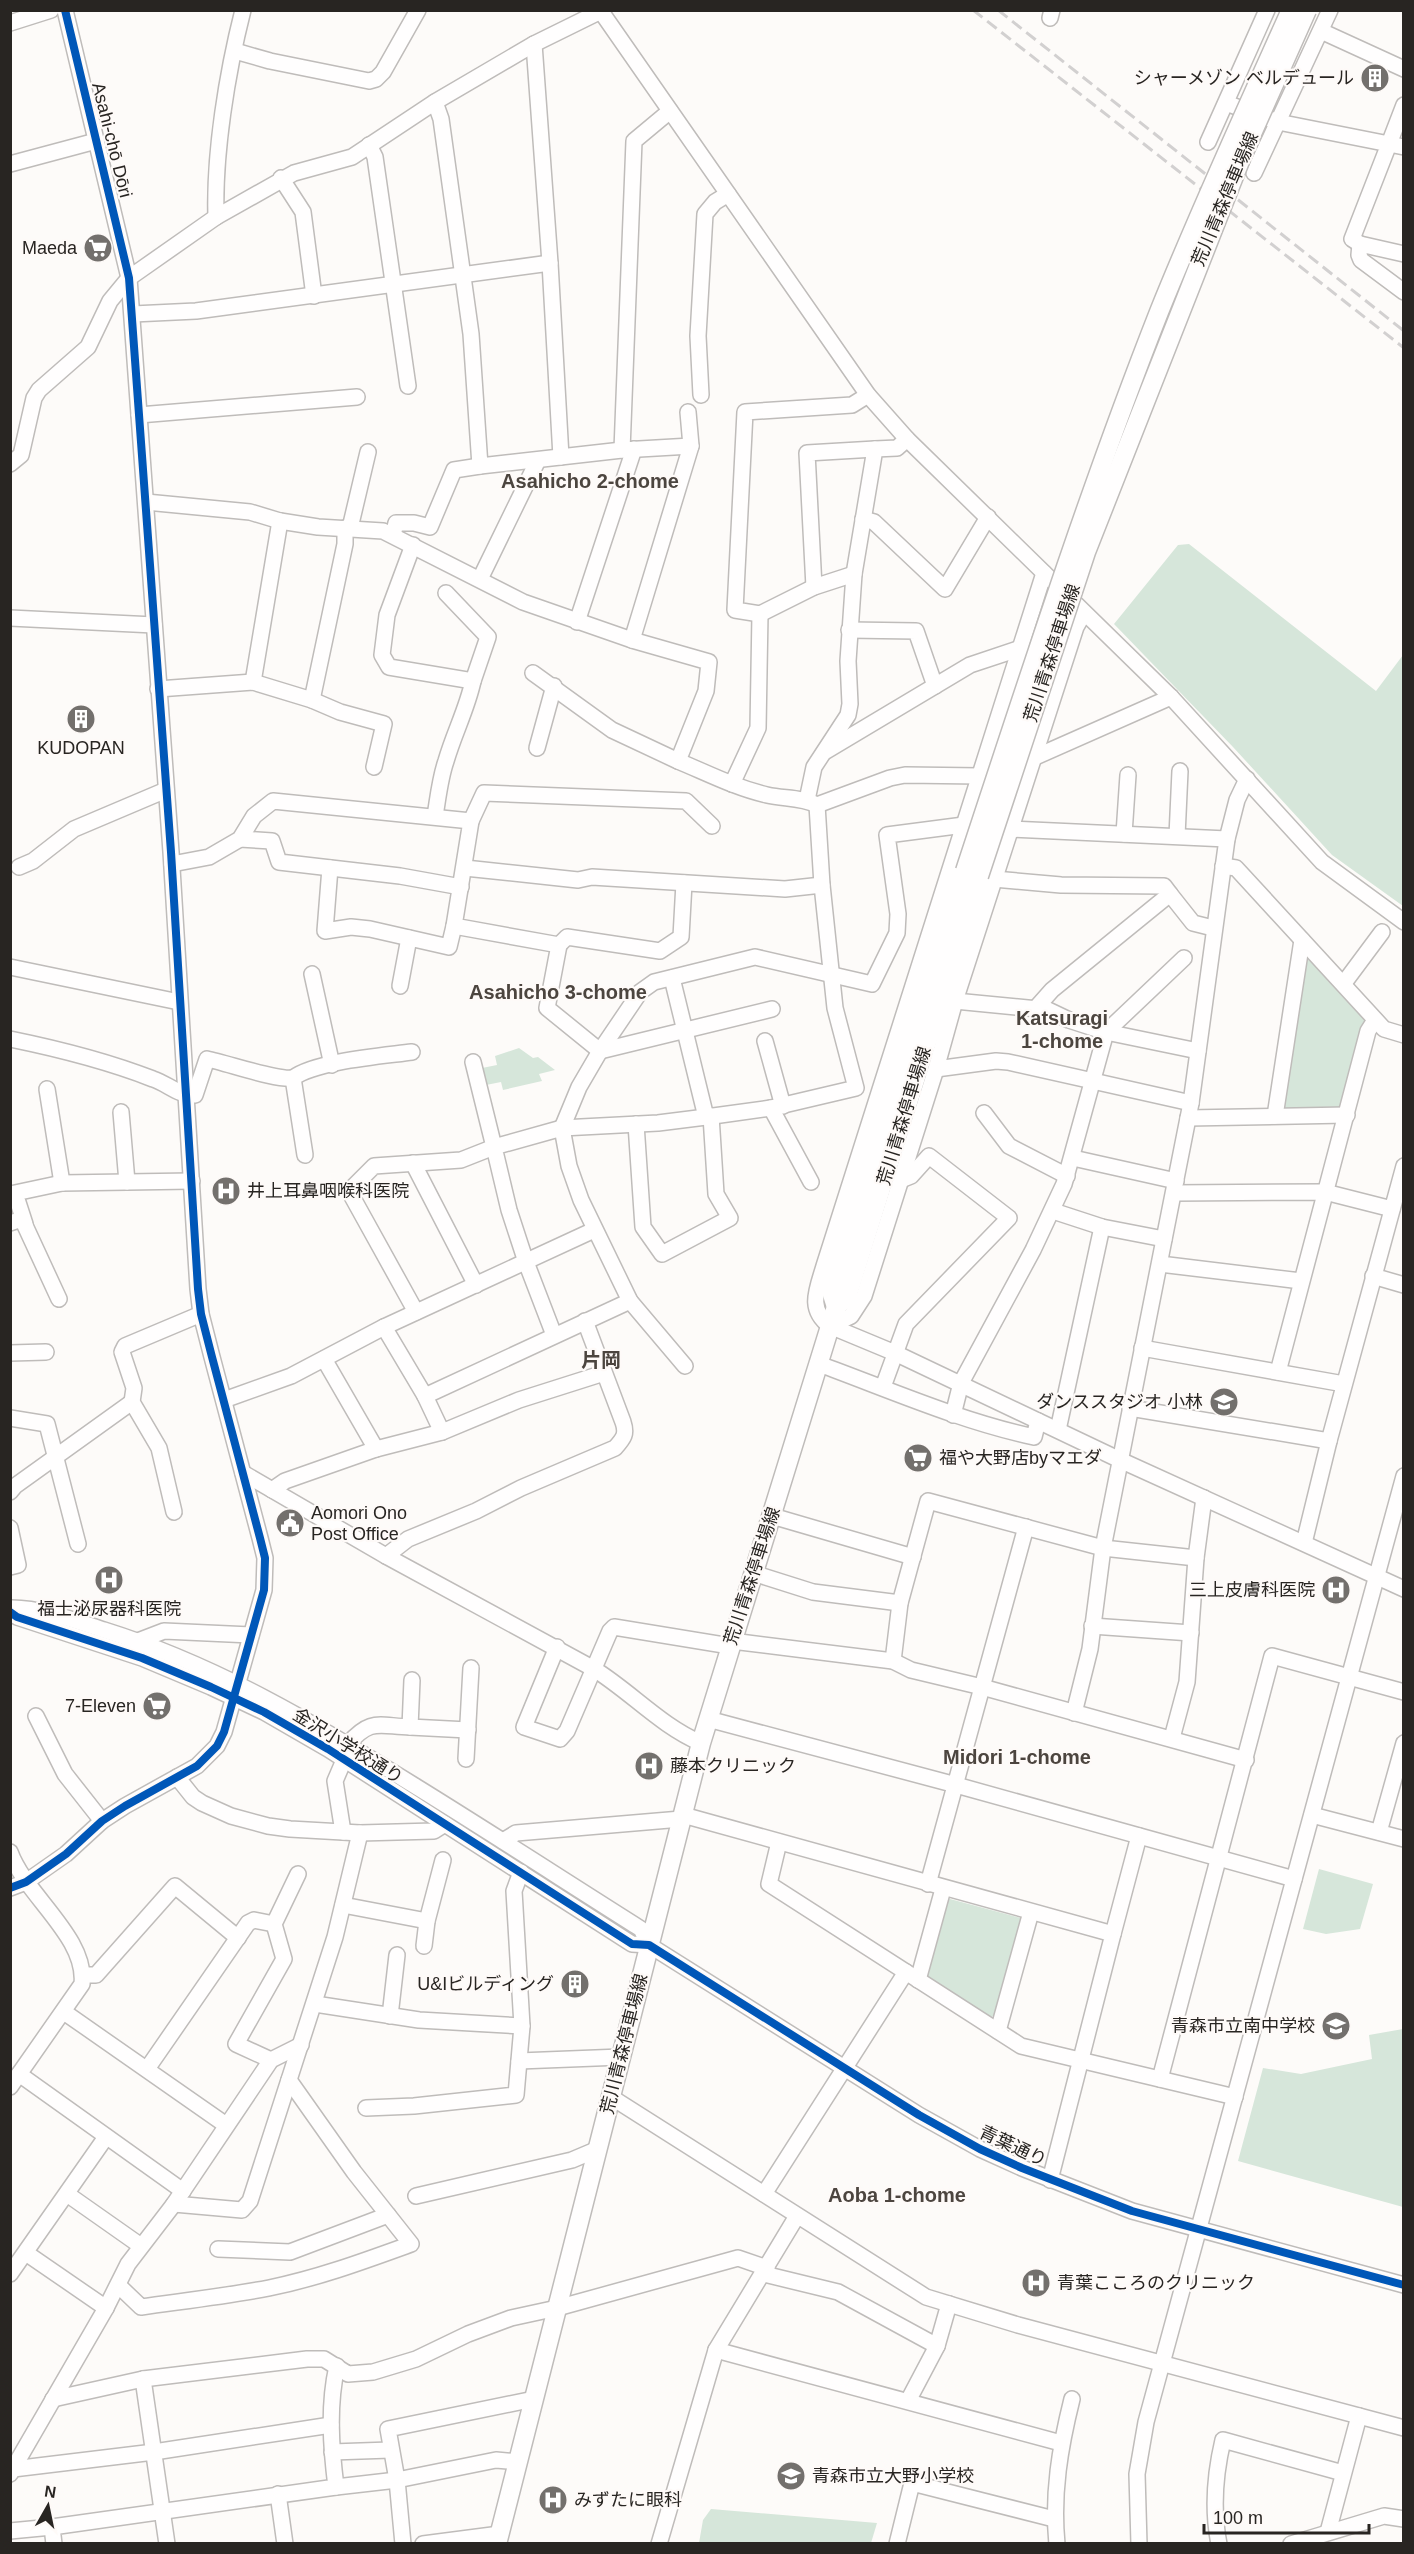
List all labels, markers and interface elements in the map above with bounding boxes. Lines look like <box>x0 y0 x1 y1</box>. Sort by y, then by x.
building icon: シャーメゾン ベルデュール <box>1359 62 1391 94</box>
place label: シャーメゾン ベルデュール <box>1134 68 1354 88</box>
street label: Asahi-chō Dōri <box>88 80 136 200</box>
street label: 荒川青森停車場線 <box>1188 129 1262 269</box>
supermarket icon: Maeda <box>82 232 114 264</box>
place label: Maeda <box>22 238 78 258</box>
district label: Asahicho 2-chome <box>501 470 679 492</box>
street label: 荒川青森停車場線 <box>1020 581 1084 725</box>
building icon: KUDOPAN <box>65 703 97 735</box>
place label: KUDOPAN <box>37 738 125 758</box>
district label: Asahicho 3-chome <box>469 981 647 1003</box>
district label: Katsuragi 1-chome <box>1016 1007 1108 1052</box>
street label: 荒川青森停車場線 <box>873 1044 935 1188</box>
hospital icon: 井上耳鼻咽喉科医院 <box>210 1175 242 1207</box>
place label: 井上耳鼻咽喉科医院 <box>247 1181 409 1201</box>
district label: 片岡 <box>581 1349 621 1371</box>
school or university icon: ダンススタジオ 小林 <box>1208 1386 1240 1418</box>
place label: ダンススタジオ 小林 <box>1036 1392 1203 1412</box>
supermarket icon: 福や大野店byマエダ <box>902 1442 934 1474</box>
place label: 福や大野店byマエダ <box>939 1448 1102 1468</box>
place label: Aomori Ono Post Office <box>311 1503 407 1544</box>
street label: 荒川青森停車場線 <box>720 1504 784 1648</box>
public building icon: Aomori Ono Post Office <box>274 1507 306 1539</box>
hospital icon: 福士泌尿器科医院 <box>93 1564 125 1596</box>
hospital icon: 三上皮膚科医院 <box>1320 1574 1352 1606</box>
place label: 三上皮膚科医院 <box>1189 1580 1315 1600</box>
place label: 福士泌尿器科医院 <box>37 1599 181 1619</box>
supermarket icon: 7-Eleven <box>141 1690 173 1722</box>
place label: 7-Eleven <box>65 1696 136 1716</box>
street label: 金沢小学校通り <box>289 1704 407 1788</box>
district label: Midori 1-chome <box>943 1746 1091 1768</box>
hospital icon: 藤本クリニック <box>633 1750 665 1782</box>
place label: 藤本クリニック <box>670 1756 796 1776</box>
building icon: U&Iビルディング <box>559 1968 591 2000</box>
street label: 荒川青森停車場線 <box>597 1972 651 2116</box>
place label: U&Iビルディング <box>417 1974 554 1994</box>
school or university icon: 青森市立南中学校 <box>1320 2010 1352 2042</box>
place label: 青森市立南中学校 <box>1171 2016 1315 2036</box>
street label: 青葉通り <box>976 2122 1050 2170</box>
district label: Aoba 1-chome <box>828 2184 966 2206</box>
hospital icon: 青葉こころのクリニック <box>1020 2267 1052 2299</box>
place label: 青葉こころのクリニック <box>1057 2273 1255 2293</box>
school or university icon: 青森市立大野小学校 <box>775 2460 807 2492</box>
place label: 青森市立大野小学校 <box>812 2466 974 2486</box>
north arrow <box>18 2476 78 2536</box>
text: N <box>43 2482 57 2501</box>
hospital icon: みずたに眼科 <box>537 2484 569 2516</box>
place label: みずたに眼科 <box>574 2490 682 2510</box>
scale bar <box>1204 2497 1369 2535</box>
text: 100 m <box>1213 2508 1263 2528</box>

